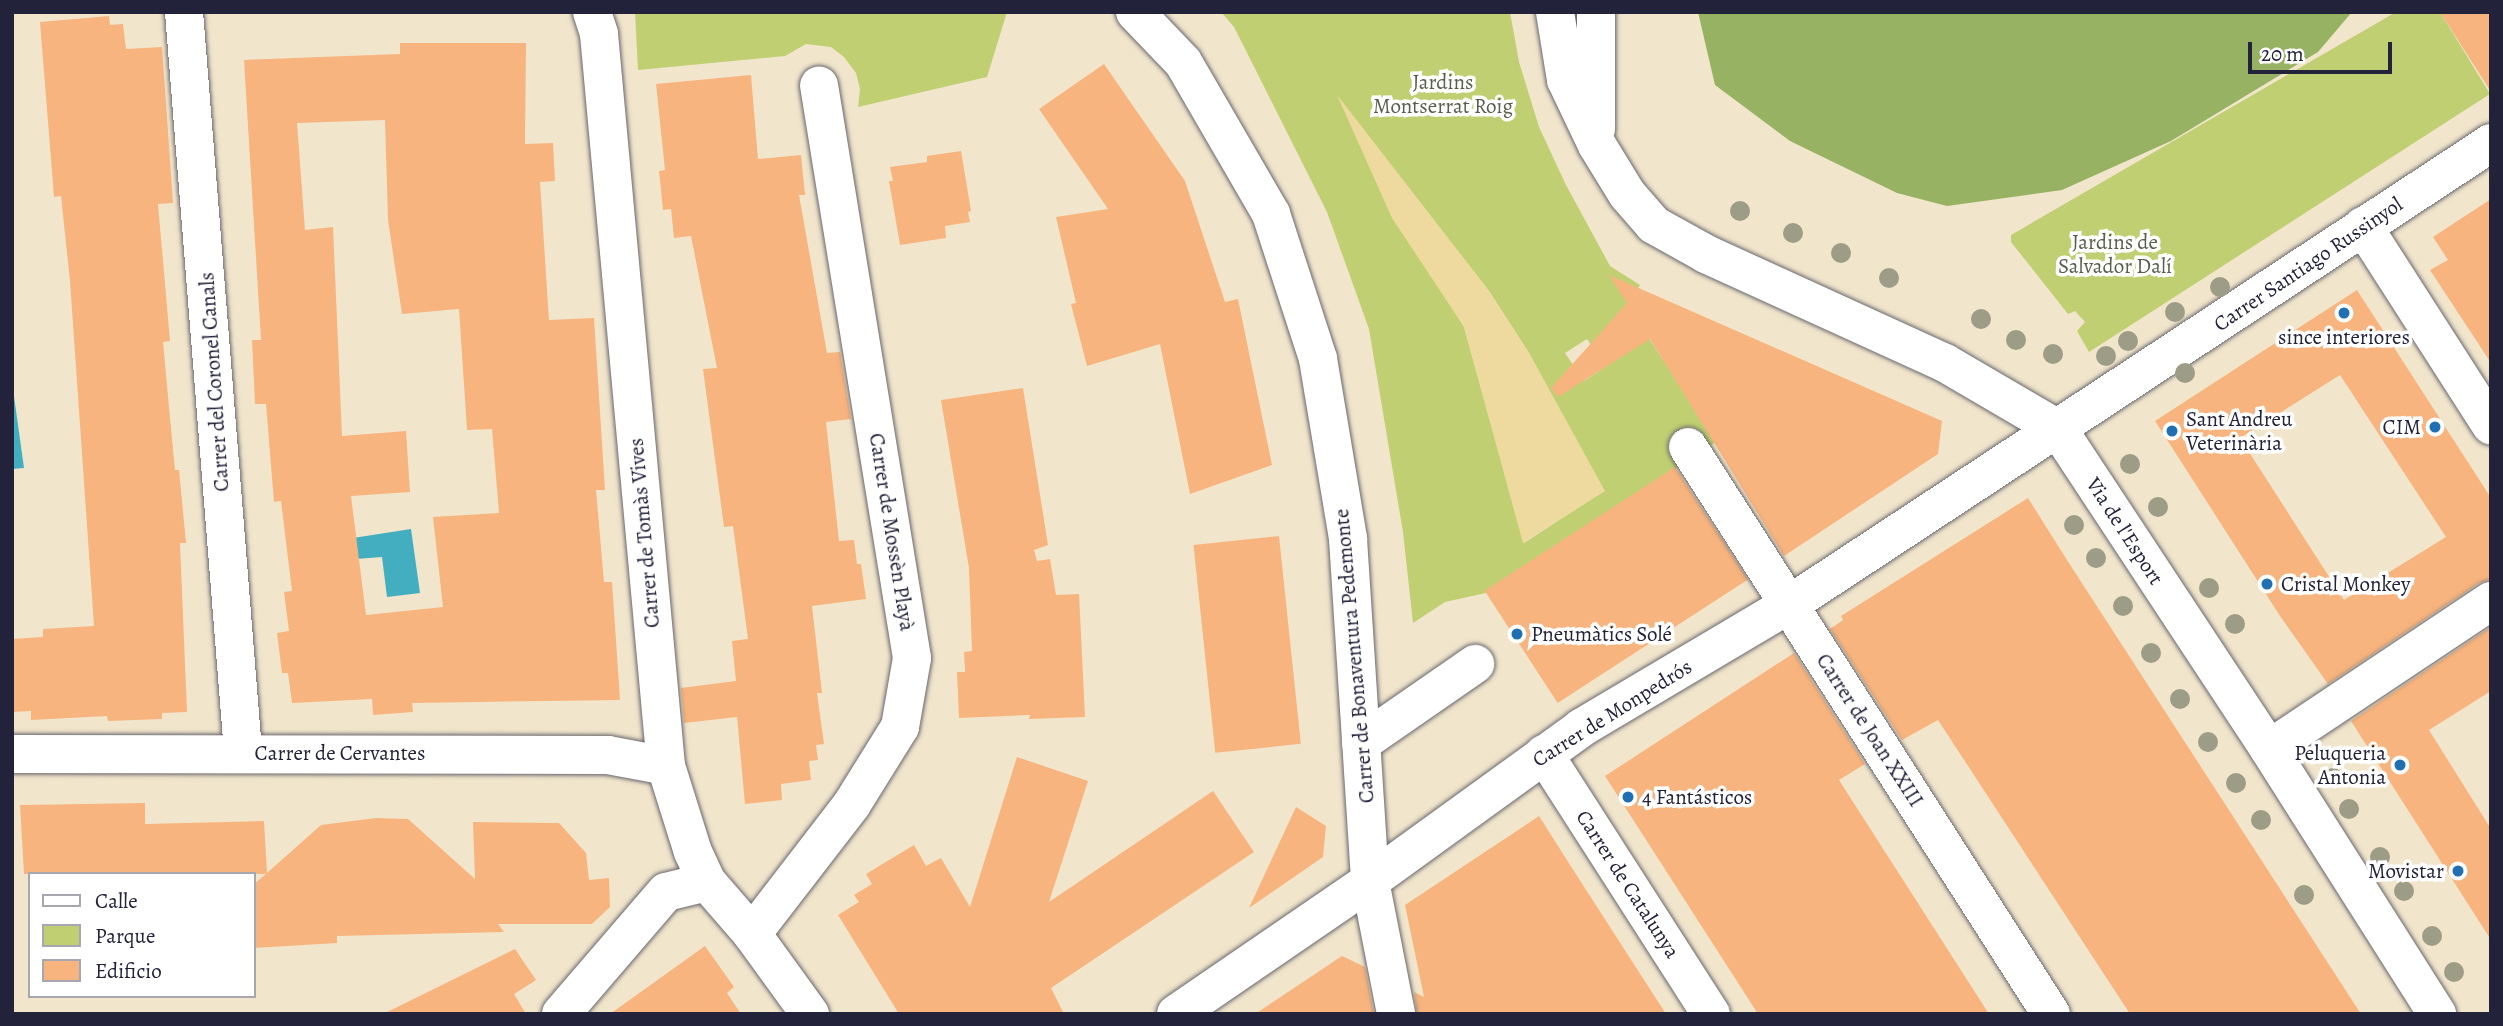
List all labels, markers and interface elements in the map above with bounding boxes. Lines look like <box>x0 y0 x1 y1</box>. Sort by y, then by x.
scale bar <box>2251 28 2394 72</box>
text: 20 m <box>2261 40 2304 68</box>
park label: Jardins Montserrat Roig <box>1373 69 1513 119</box>
street label: Carrer Santiago Russinyol <box>2209 191 2407 337</box>
park label: Jardins de Salvador Dalí <box>2058 229 2172 279</box>
street label: Carrer del Coronel Canals <box>194 271 234 493</box>
marker: since interiores <box>2336 305 2352 321</box>
place label: since interiores <box>2278 324 2410 350</box>
place label: Sant Andreu Veterinària <box>2186 406 2292 456</box>
place label: CIM <box>2382 414 2421 440</box>
marker: CIM <box>2427 419 2443 435</box>
marker: Sant Andreu Veterinària <box>2164 423 2180 439</box>
street label: Carrer de Mossèn Playà <box>864 431 920 633</box>
street label: Carrer de Tomàs Vives <box>623 437 665 629</box>
street label: Via de l'Esport <box>2081 473 2169 589</box>
street label: Carrer de Bonaventura Pedemonte <box>1329 508 1379 804</box>
place label: Cristal Monkey <box>2281 571 2410 597</box>
marker: Cristal Monkey <box>2259 576 2275 592</box>
place label: Pneumàtics Solé <box>1531 621 1672 647</box>
marker: Pneumàtics Solé <box>1509 626 1525 642</box>
street label: Carrer de Joan XXIII <box>1811 649 1929 811</box>
street label: Carrer de Monpedrós <box>1528 654 1696 772</box>
street label: Carrer de Cervantes <box>255 740 425 766</box>
place label: Peluqueria Antonia <box>2294 740 2386 790</box>
marker: Peluqueria Antonia <box>2392 757 2408 773</box>
place label: 4 Fantásticos <box>1642 784 1752 810</box>
marker: 4 Fantásticos <box>1620 789 1636 805</box>
street label: Carrer de Catalunya <box>1571 805 1685 963</box>
place label: Movistar <box>2368 858 2444 884</box>
marker: Movistar <box>2450 863 2466 879</box>
legend <box>28 872 256 998</box>
text: Calle <box>95 887 138 915</box>
text: Parque <box>95 922 155 950</box>
text: Edificio <box>95 957 162 985</box>

